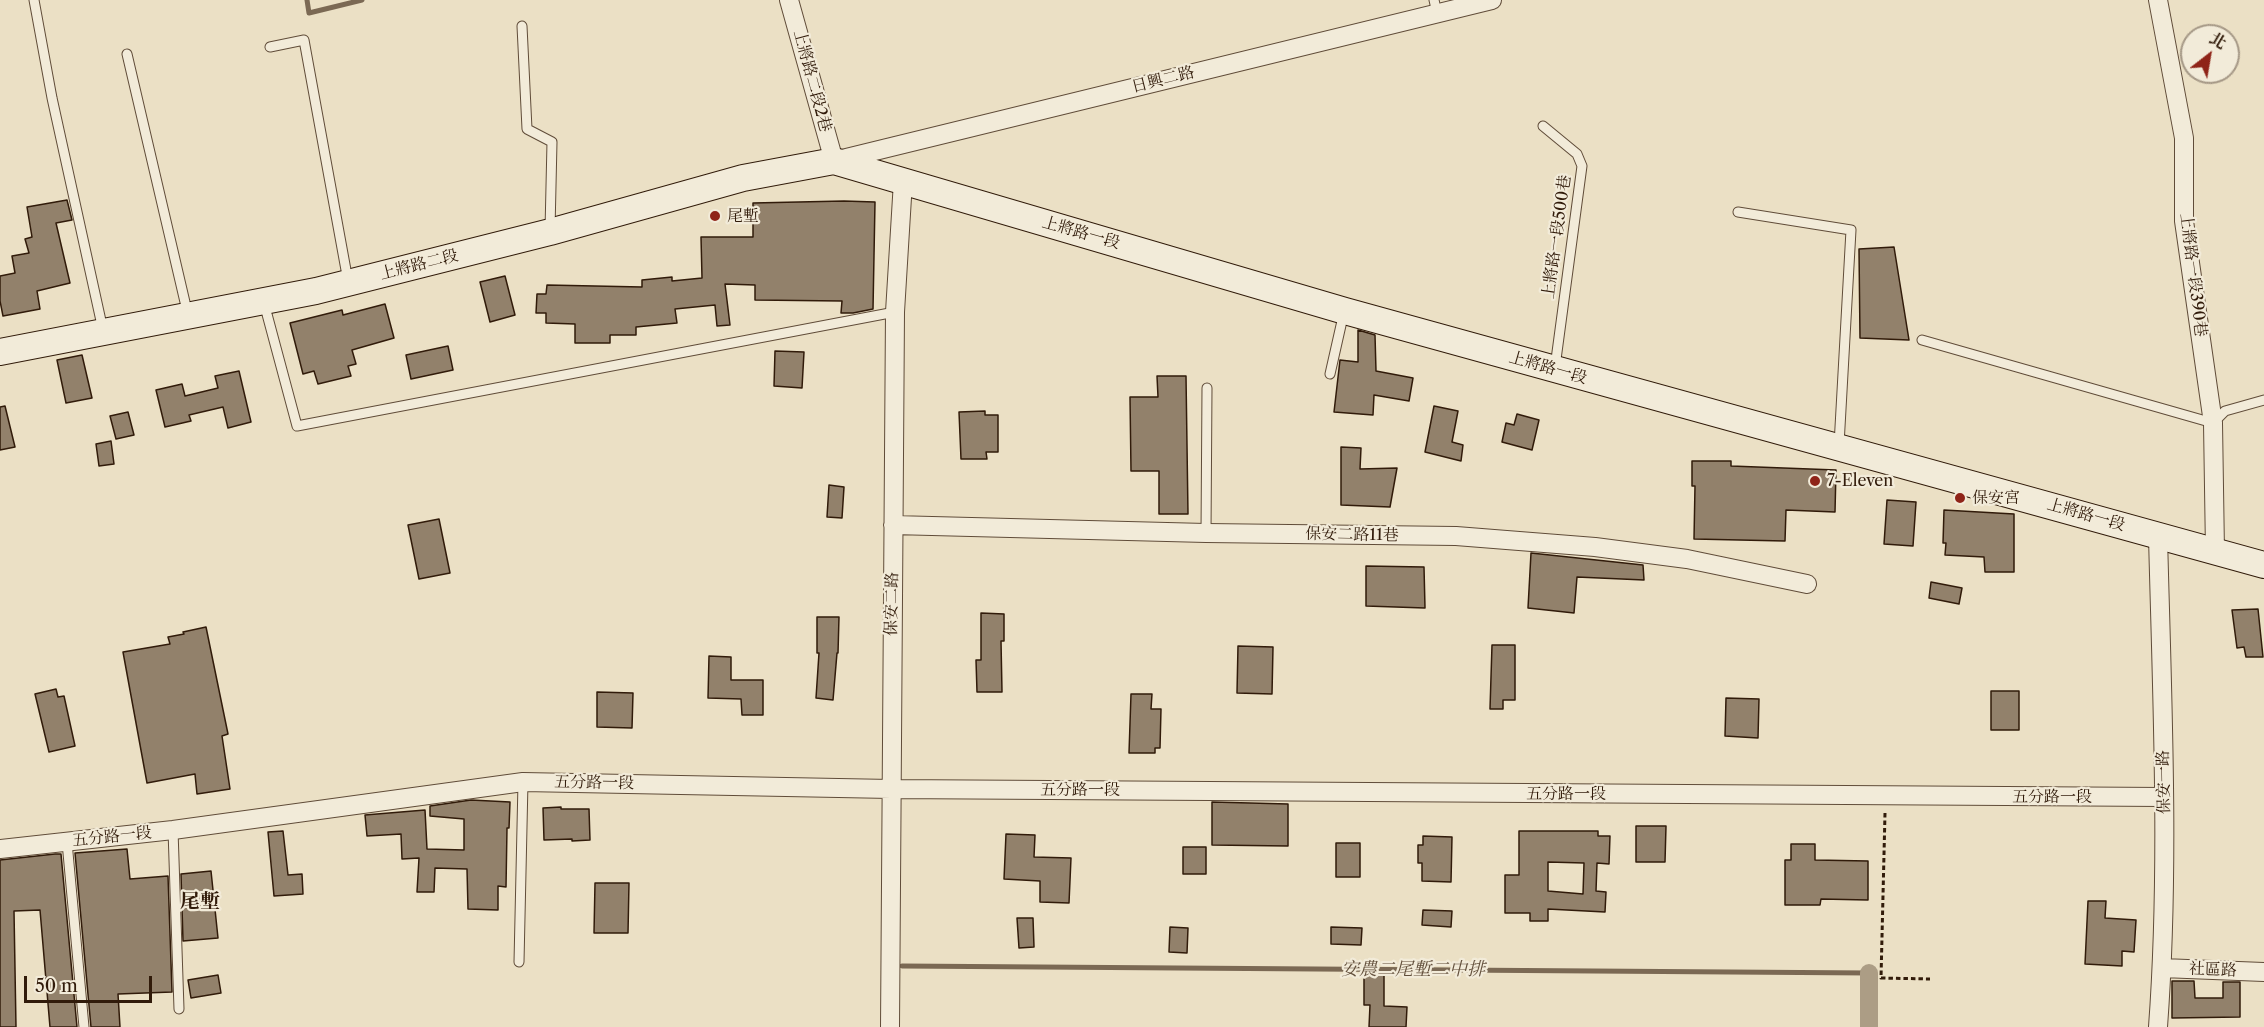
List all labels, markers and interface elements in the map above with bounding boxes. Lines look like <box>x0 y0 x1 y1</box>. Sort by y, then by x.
north arrow <box>2180 24 2240 84</box>
street label: 上將路二段2巷 <box>789 28 835 134</box>
text: 北 <box>2206 28 2230 53</box>
street label: 日興二路 <box>1130 63 1196 97</box>
street label: 上將路一段500巷 <box>1539 174 1575 300</box>
place label: 尾塹 <box>727 206 759 226</box>
marker: 尾塹 <box>708 209 722 223</box>
street label: 上將路一段390巷 <box>2176 212 2210 338</box>
street label: 上將路一段 <box>1040 213 1122 253</box>
street label: 上將路二段 <box>378 246 460 284</box>
street label: 上將路一段 <box>1507 348 1589 388</box>
place label: 7-Eleven <box>1827 471 1893 491</box>
marker: 7-Eleven <box>1808 474 1822 488</box>
place label: 保安宮 <box>1972 488 2020 508</box>
marker: 保安宮 <box>1953 491 1967 505</box>
street label: 上將路一段 <box>2045 495 2127 535</box>
street label: 保安二路11巷 <box>1305 525 1399 545</box>
street label: 保安二路 <box>882 572 902 636</box>
street label: 保安一路 <box>2154 750 2174 814</box>
street label: 五分路一段 <box>554 773 634 793</box>
street label: 五分路一段 <box>1040 780 1120 800</box>
street label: 五分路一段 <box>1526 784 1606 804</box>
street label: 五分路一段 <box>2012 787 2092 807</box>
street label: 五分路一段 <box>71 823 153 851</box>
district label: 尾塹 <box>180 890 220 914</box>
water label: 安農二尾塹二中排 <box>1341 959 1485 981</box>
street label: 社區路 <box>2189 960 2237 980</box>
scale bar <box>27 964 154 1002</box>
text: 50 m <box>35 975 78 997</box>

